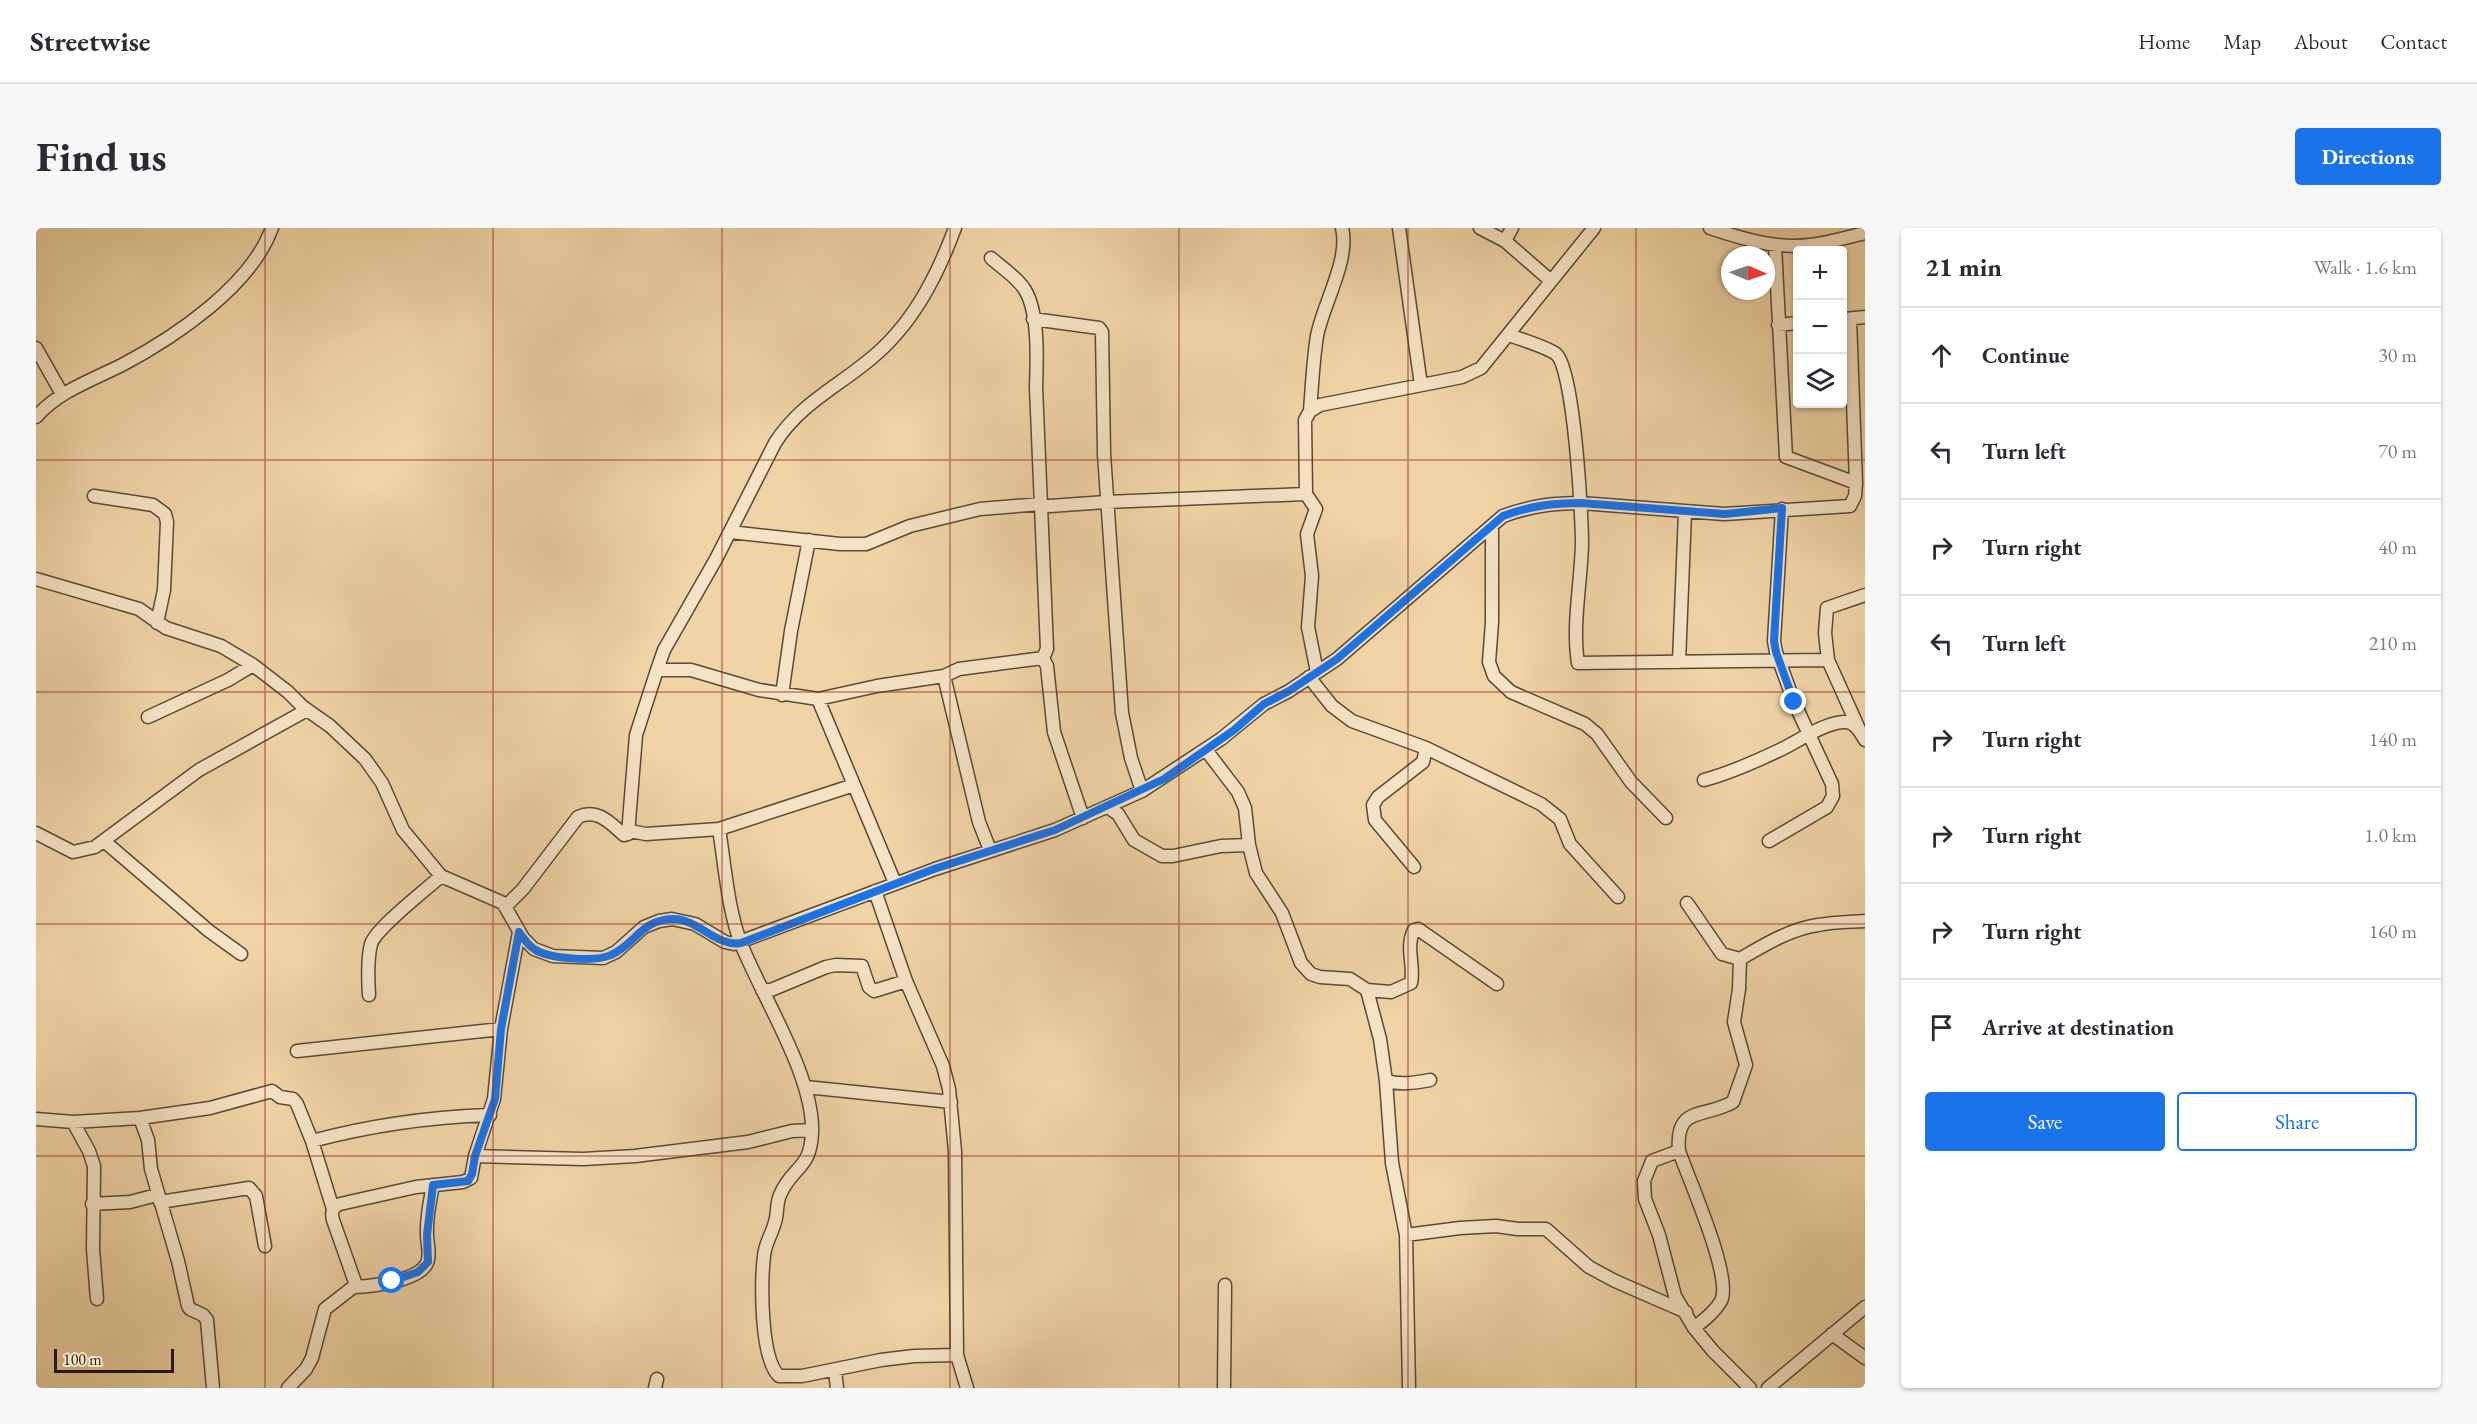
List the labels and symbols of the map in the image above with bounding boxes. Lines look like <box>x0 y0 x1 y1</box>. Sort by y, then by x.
north arrow <box>1721 246 1775 300</box>
route end <box>1780 688 1806 714</box>
route start <box>378 1267 404 1293</box>
scale bar <box>54 1346 174 1374</box>

